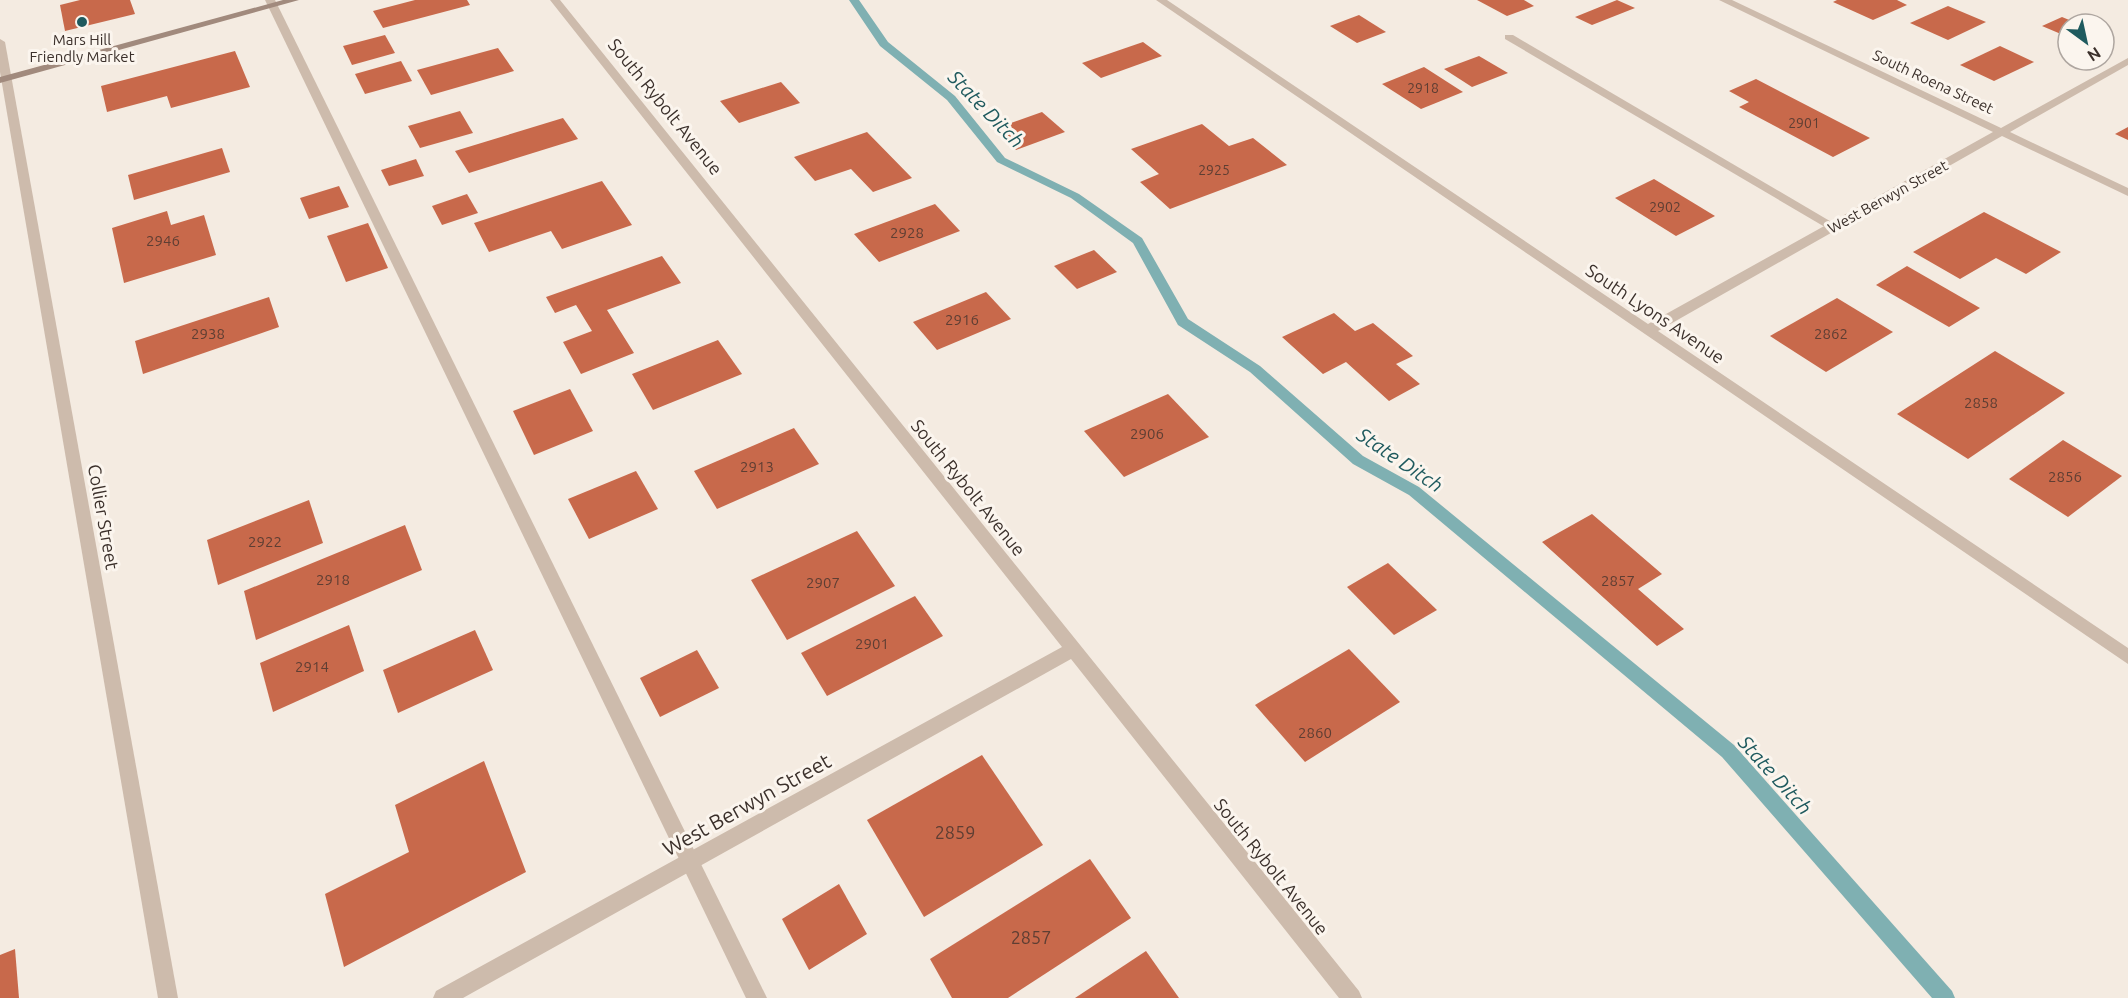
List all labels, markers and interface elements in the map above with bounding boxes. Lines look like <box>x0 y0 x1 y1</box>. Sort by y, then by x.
north arrow <box>2056 12 2116 72</box>
marker: Mars Hill Friendly Market <box>75 15 89 29</box>
place label: Mars Hill Friendly Market <box>29 31 135 65</box>
street label: South Rybolt Avenue <box>605 34 727 178</box>
text: N <box>2084 44 2104 65</box>
street label: South Roena Street <box>1870 46 1996 117</box>
water label: State Ditch <box>943 65 1029 152</box>
house number: 2918 <box>1407 80 1439 96</box>
house number: 2901 <box>1788 115 1820 131</box>
street label: West Berwyn Street <box>1825 156 1951 237</box>
house number: 2925 <box>1198 162 1230 178</box>
house number: 2902 <box>1649 199 1681 215</box>
house number: 2928 <box>890 224 924 241</box>
house number: 2946 <box>146 232 180 249</box>
street label: South Lyons Avenue <box>1583 259 1729 367</box>
house number: 2916 <box>945 311 979 328</box>
house number: 2938 <box>191 325 225 342</box>
house number: 2862 <box>1814 325 1848 342</box>
house number: 2858 <box>1964 394 1998 411</box>
street label: South Rybolt Avenue <box>908 415 1030 559</box>
water label: State Ditch <box>1352 422 1447 497</box>
house number: 2906 <box>1130 425 1164 442</box>
house number: 2913 <box>740 458 774 475</box>
street label: Collier Street <box>85 463 123 571</box>
house number: 2856 <box>2048 468 2082 485</box>
house number: 2922 <box>248 533 282 550</box>
house number: 2918 <box>316 571 350 588</box>
house number: 2857 <box>1601 572 1635 589</box>
house number: 2907 <box>806 574 840 591</box>
house number: 2901 <box>855 635 889 652</box>
house number: 2914 <box>295 658 329 675</box>
house number: 2860 <box>1298 724 1332 741</box>
water label: State Ditch <box>1733 730 1817 819</box>
street label: West Berwyn Street <box>658 748 835 860</box>
street label: South Rybolt Avenue <box>1211 794 1333 938</box>
house number: 2859 <box>935 822 975 842</box>
house number: 2857 <box>1011 927 1051 947</box>

